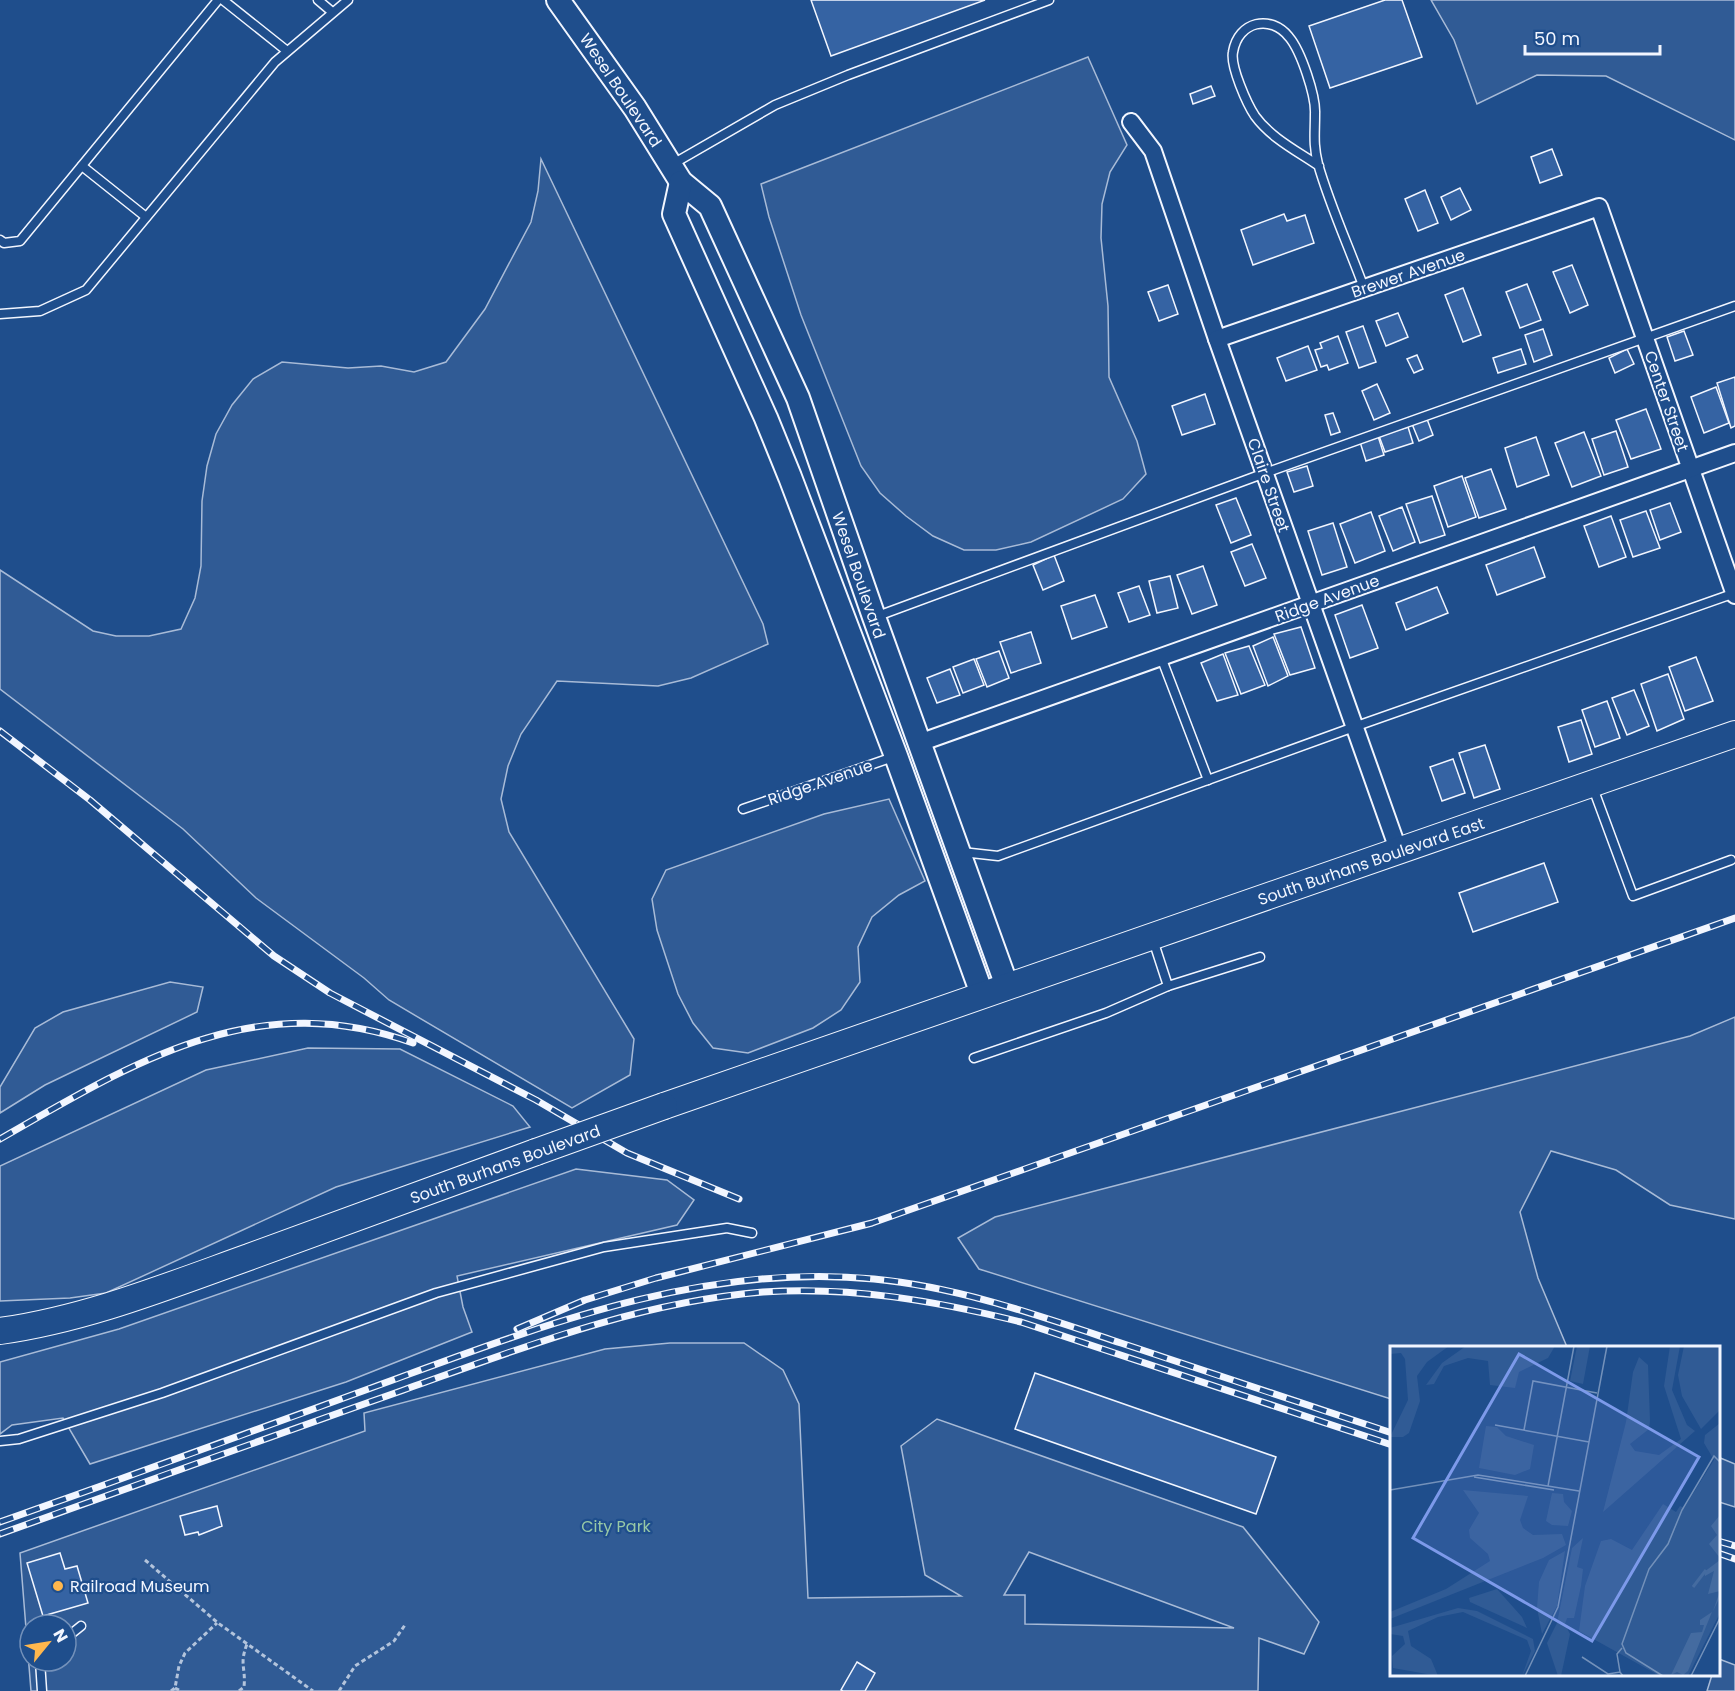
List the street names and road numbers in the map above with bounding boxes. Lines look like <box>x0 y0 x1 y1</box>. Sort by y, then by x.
street label: Wesel Boulevard <box>574 29 667 152</box>
street label: Brewer Avenue <box>1348 243 1468 304</box>
street label: Center Street <box>1639 348 1695 455</box>
street label: Claire Street <box>1242 435 1295 535</box>
street label: Wesel Boulevard <box>826 509 891 642</box>
street label: Ridge Avenue <box>1272 569 1383 628</box>
street label: Ridge Avenue <box>765 754 876 811</box>
street label: South Burhans Boulevard East <box>1255 812 1488 911</box>
street label: South Burhans Boulevard <box>407 1119 603 1210</box>

